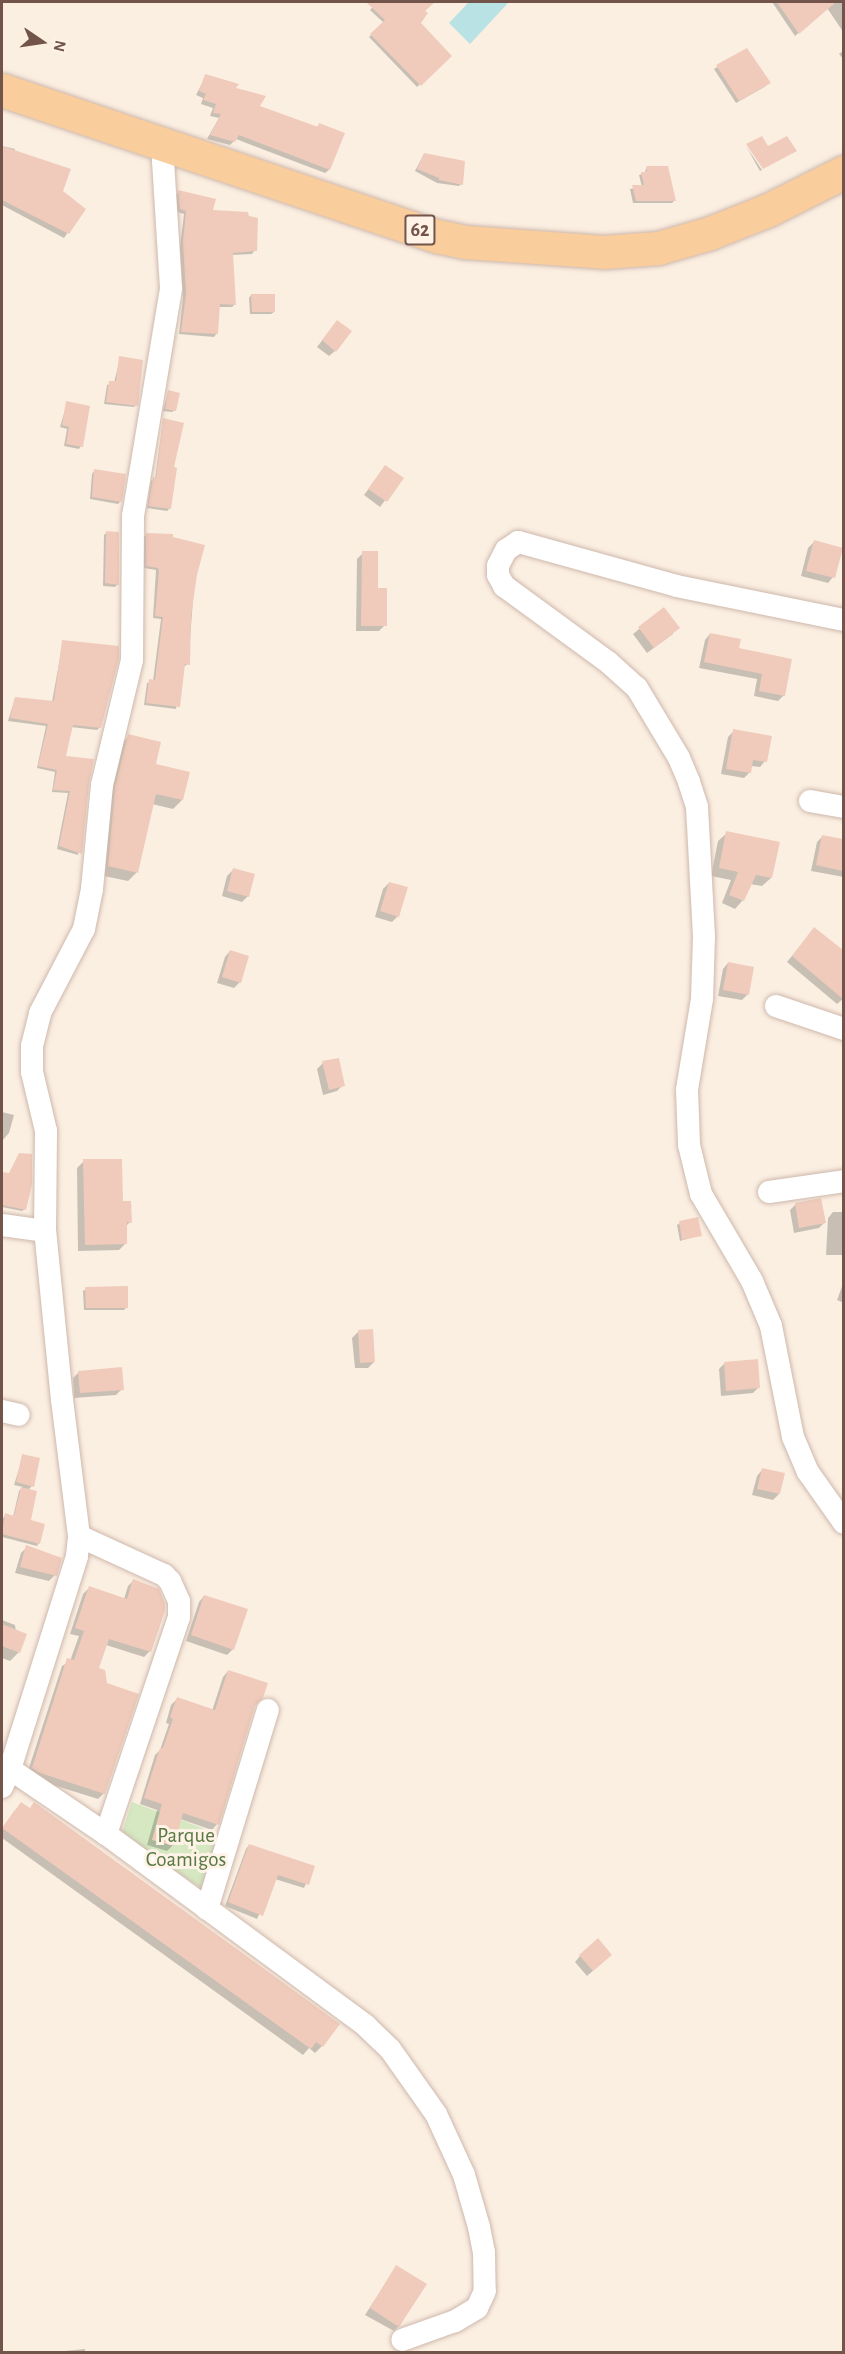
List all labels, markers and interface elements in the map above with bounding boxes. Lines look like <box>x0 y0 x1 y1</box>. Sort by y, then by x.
north arrow <box>12 12 72 72</box>
text: N <box>50 39 69 53</box>
road number: 62 <box>404 213 436 247</box>
park label: Parque Coamigos <box>146 1823 226 1873</box>

